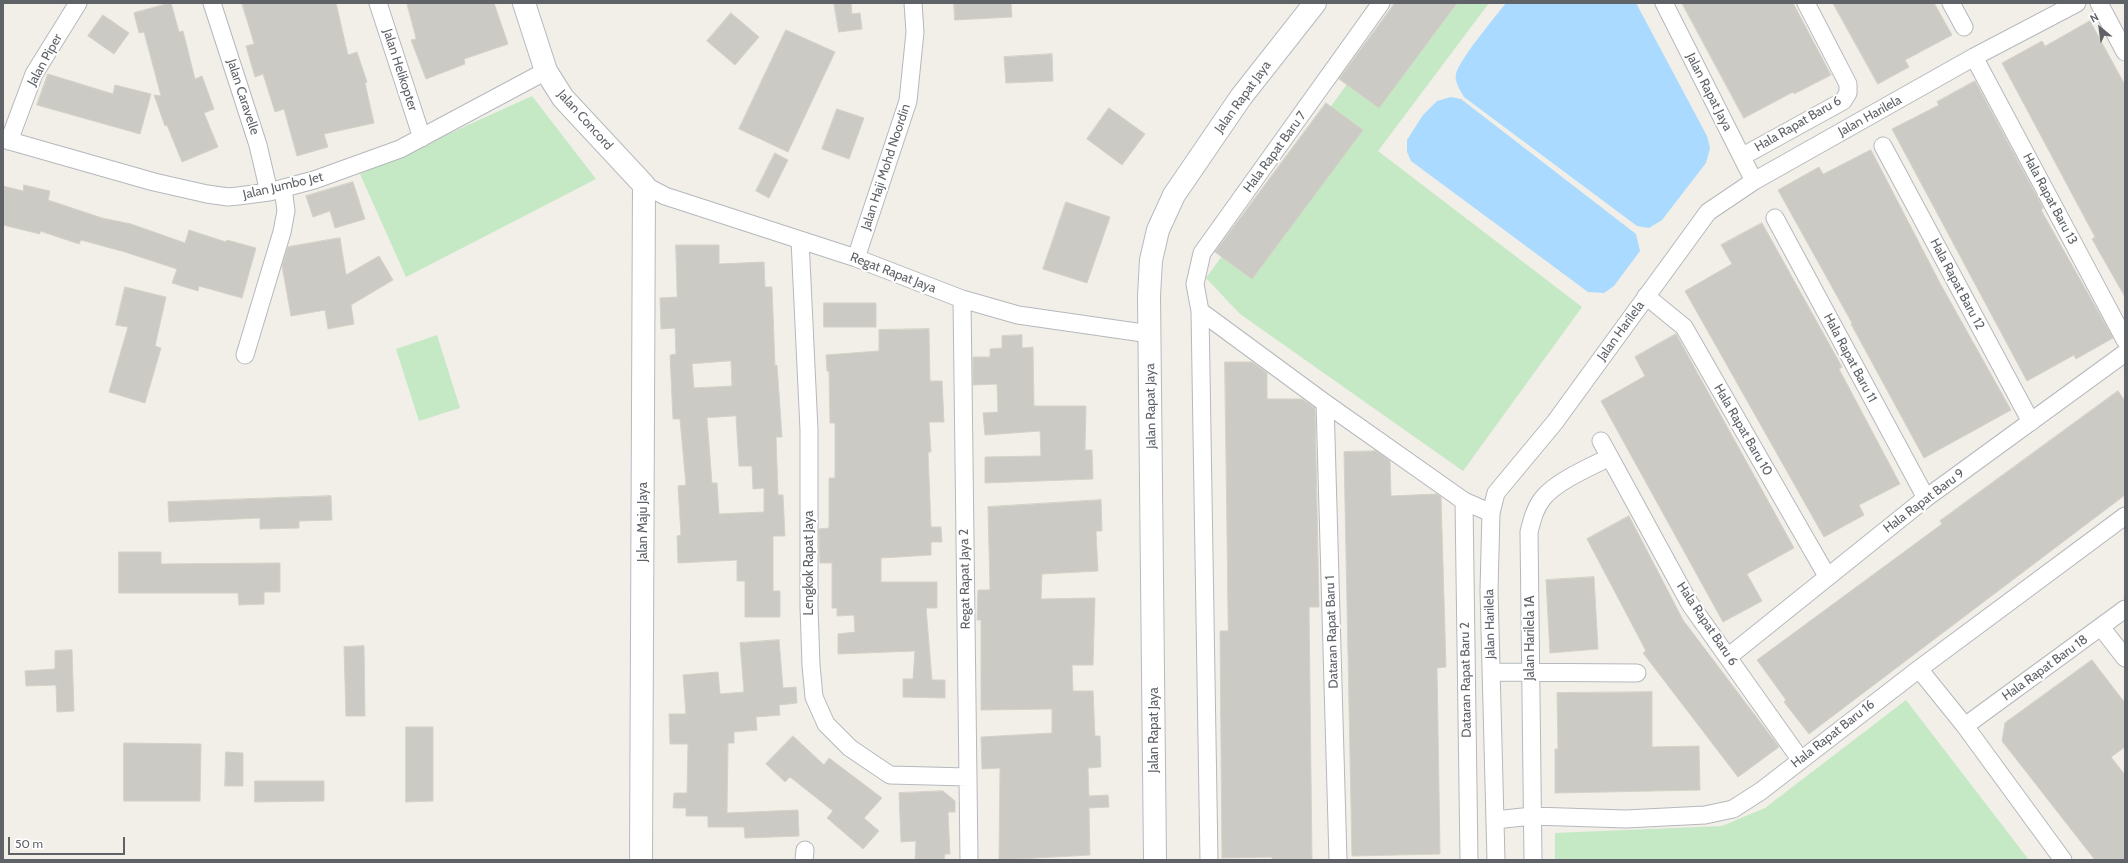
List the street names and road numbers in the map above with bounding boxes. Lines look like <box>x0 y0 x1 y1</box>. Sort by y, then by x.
street label: Jalan Helikopter <box>379 27 421 113</box>
street label: Jalan Piper <box>24 31 66 89</box>
street label: Jalan Rapat Jaya <box>1683 50 1735 134</box>
street label: Jalan Caravelle <box>223 57 263 137</box>
street label: Jalan Rapat Jaya <box>1212 58 1274 136</box>
street label: Jalan Concord <box>554 87 616 153</box>
street label: Jalan Harilela <box>1836 92 1904 140</box>
street label: Hala Rapat Baru 6 <box>1752 93 1844 155</box>
street label: Jalan Haji Mohd Noordin <box>858 102 914 232</box>
street label: Hala Rapat Baru 7 <box>1240 108 1310 196</box>
street label: Hala Rapat Baru 13 <box>2019 151 2081 247</box>
street label: Jalan Jumbo Jet <box>241 169 325 203</box>
street label: Hala Rapat Baru 12 <box>1926 236 1988 332</box>
street label: Regat Rapat Jaya <box>848 249 938 297</box>
street label: Jalan Harilela <box>1594 298 1648 364</box>
street label: Hala Rapat Baru 11 <box>1820 311 1880 405</box>
street label: Jalan Rapat Jaya <box>1142 363 1160 449</box>
street label: Hala Rapat Baru 10 <box>1710 381 1776 479</box>
street label: Hala Rapat Baru 9 <box>1880 465 1968 537</box>
street label: Jalan Maju Jaya <box>635 482 651 562</box>
street label: Lengkok Rapat Jaya <box>801 511 817 615</box>
street label: Regat Rapat Jaya 2 <box>956 529 974 629</box>
street label: Dataran Rapat Baru 1 <box>1322 575 1342 689</box>
street label: Hala Rapat Baru 6 <box>1673 579 1741 669</box>
street label: Jalan Harilela <box>1482 589 1498 659</box>
street label: Jalan Harilela 1A <box>1522 595 1538 681</box>
street label: Dataran Rapat Baru 2 <box>1457 622 1475 738</box>
street label: Hala Rapat Baru 18 <box>1999 632 2091 704</box>
street label: Jalan Rapat Jaya <box>1146 687 1162 773</box>
street label: Hala Rapat Baru 16 <box>1788 697 1878 771</box>

